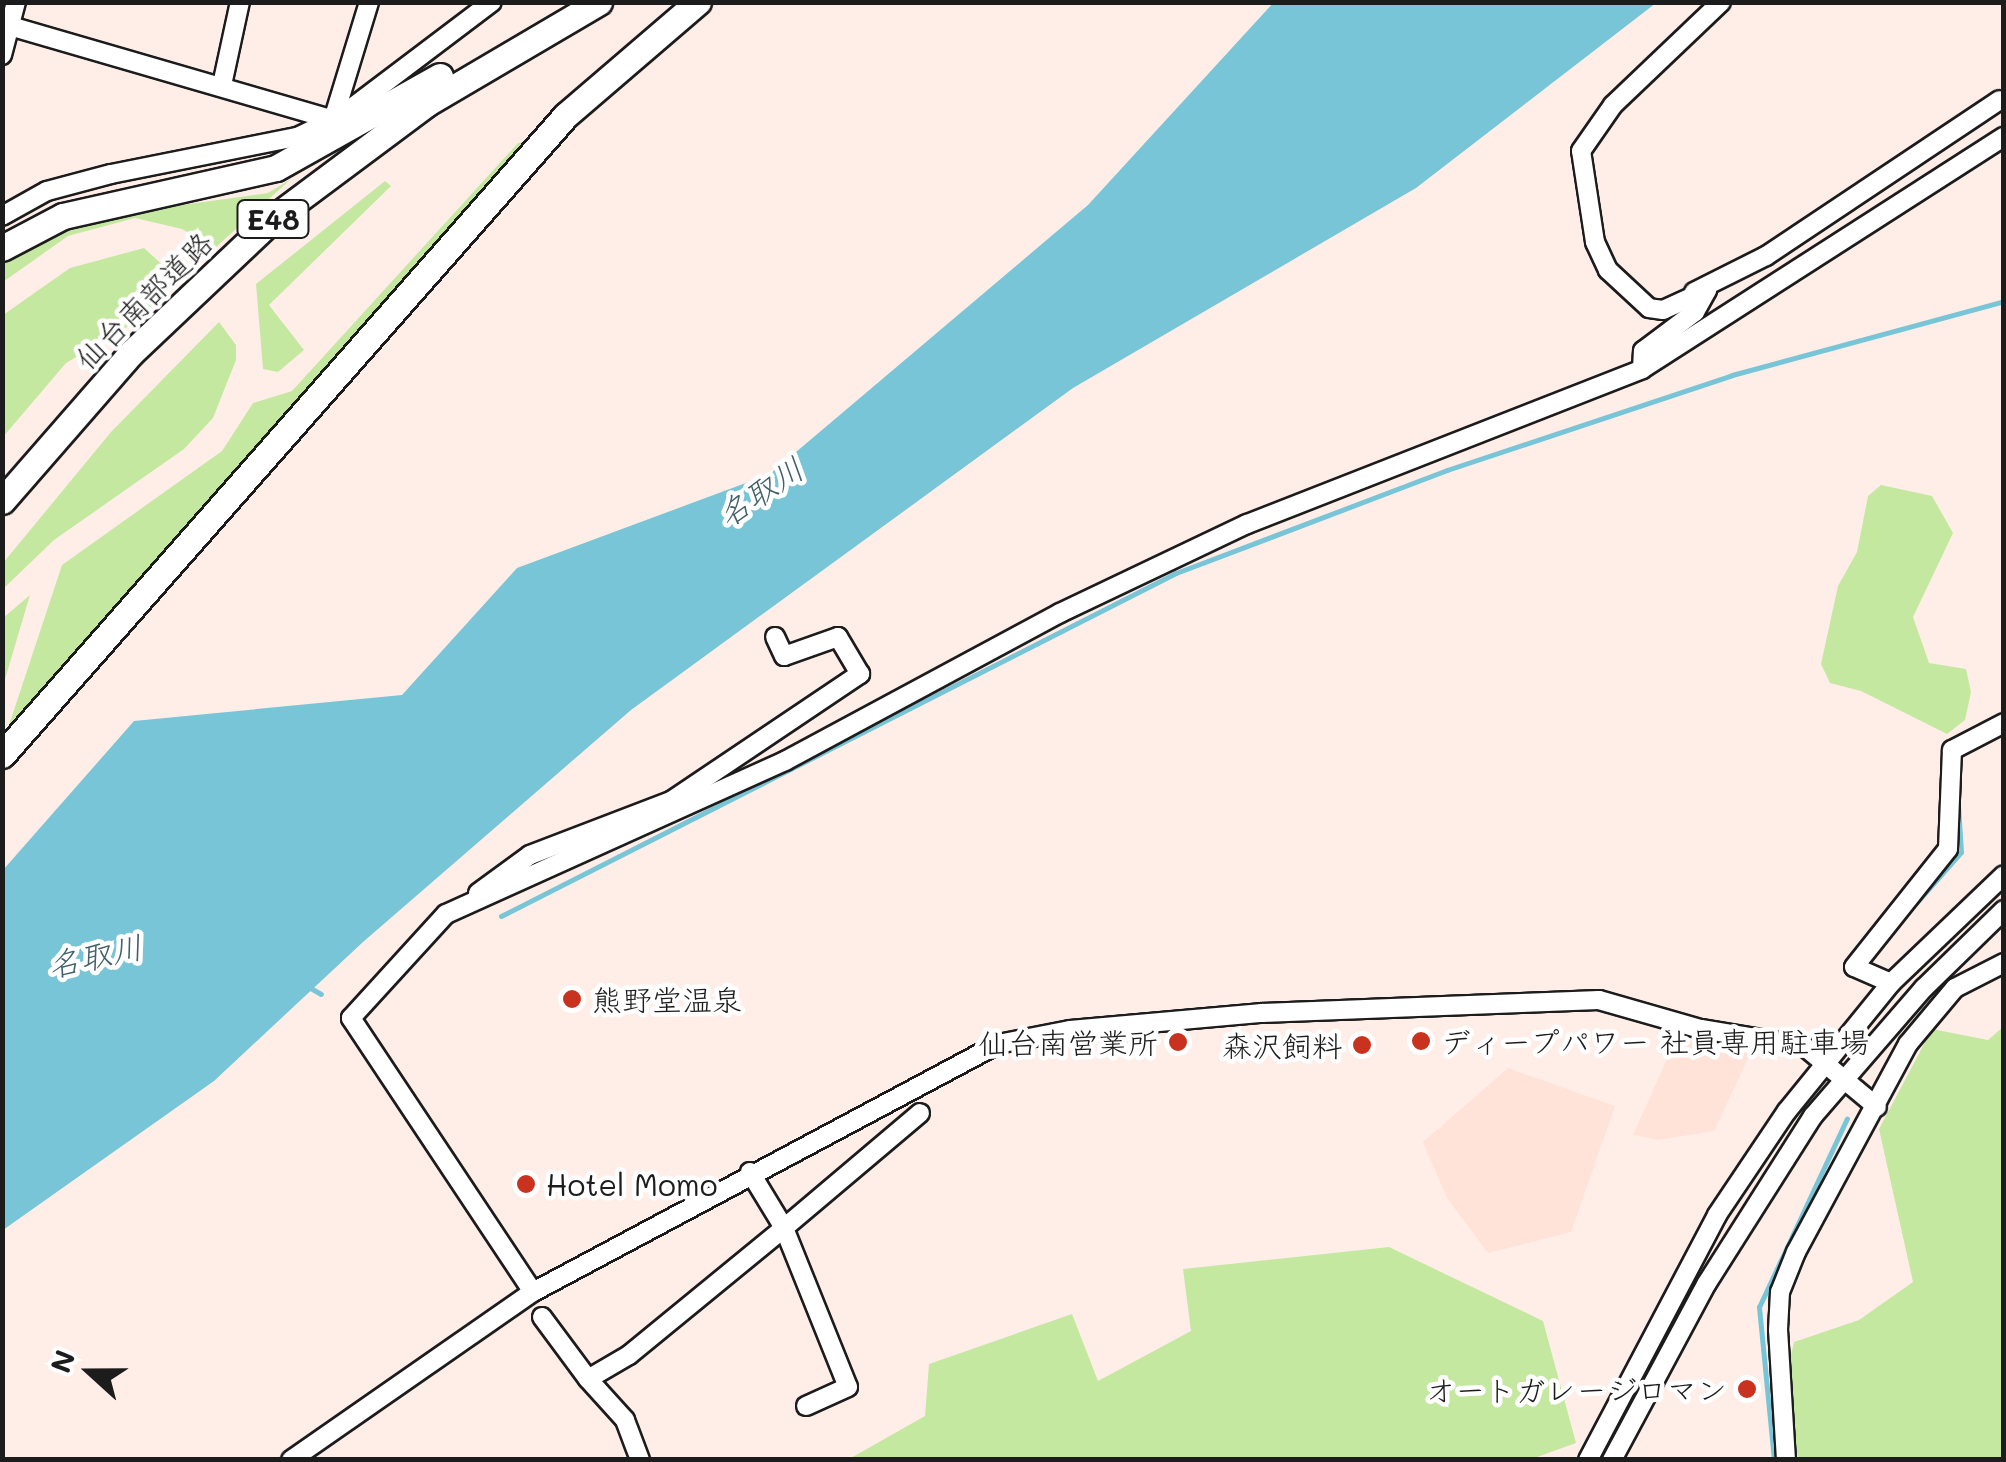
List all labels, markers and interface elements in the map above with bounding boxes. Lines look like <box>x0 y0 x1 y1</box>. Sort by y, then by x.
road number: E48 <box>236 196 310 242</box>
street label: 仙台南部道路 <box>67 224 219 376</box>
water label: 名取川 <box>709 448 811 534</box>
water label: 名取川 <box>44 926 146 984</box>
place label: 熊野堂温泉 <box>592 981 742 1017</box>
marker: 熊野堂温泉 <box>561 988 583 1010</box>
place label: ディープパワー 社員専用駐車場 <box>1441 1023 1871 1059</box>
place label: 仙台南営業所 <box>978 1024 1158 1060</box>
place label: 森沢飼料 <box>1222 1027 1342 1063</box>
marker: ディープパワー 社員専用駐車場 <box>1410 1030 1432 1052</box>
marker: 仙台南営業所 <box>1167 1031 1189 1053</box>
marker: 森沢飼料 <box>1351 1034 1373 1056</box>
place label: Hotel Momo <box>546 1166 717 1202</box>
marker: Hotel Momo <box>515 1173 537 1195</box>
north arrow <box>40 1322 140 1422</box>
text: N <box>41 1345 83 1378</box>
place label: オートガレージロマン <box>1426 1371 1727 1407</box>
marker: オートガレージロマン <box>1736 1378 1758 1400</box>

